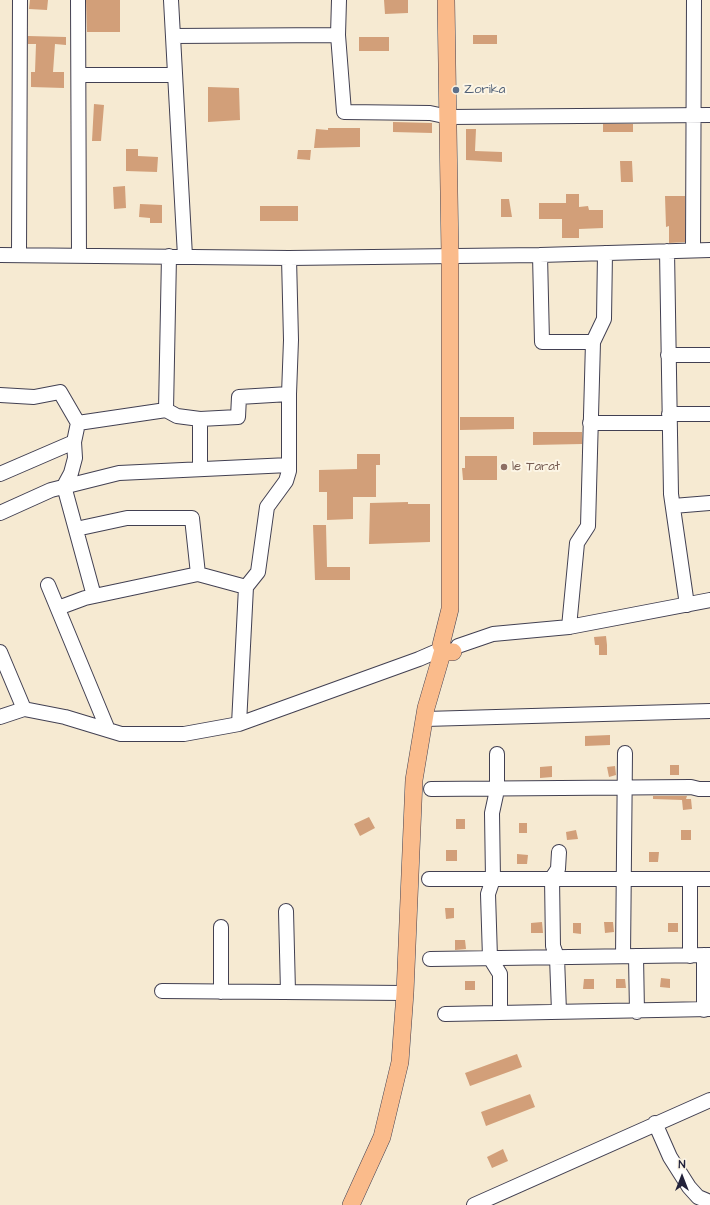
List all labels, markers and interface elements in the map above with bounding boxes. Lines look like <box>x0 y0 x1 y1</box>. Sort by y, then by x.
place label: Zorika <box>464 82 505 98</box>
marker: Zorika <box>451 85 461 95</box>
place label: le Tarat <box>512 459 560 475</box>
marker: le Tarat <box>499 462 509 472</box>
north arrow <box>662 1157 702 1197</box>
text: N <box>679 1157 685 1172</box>

